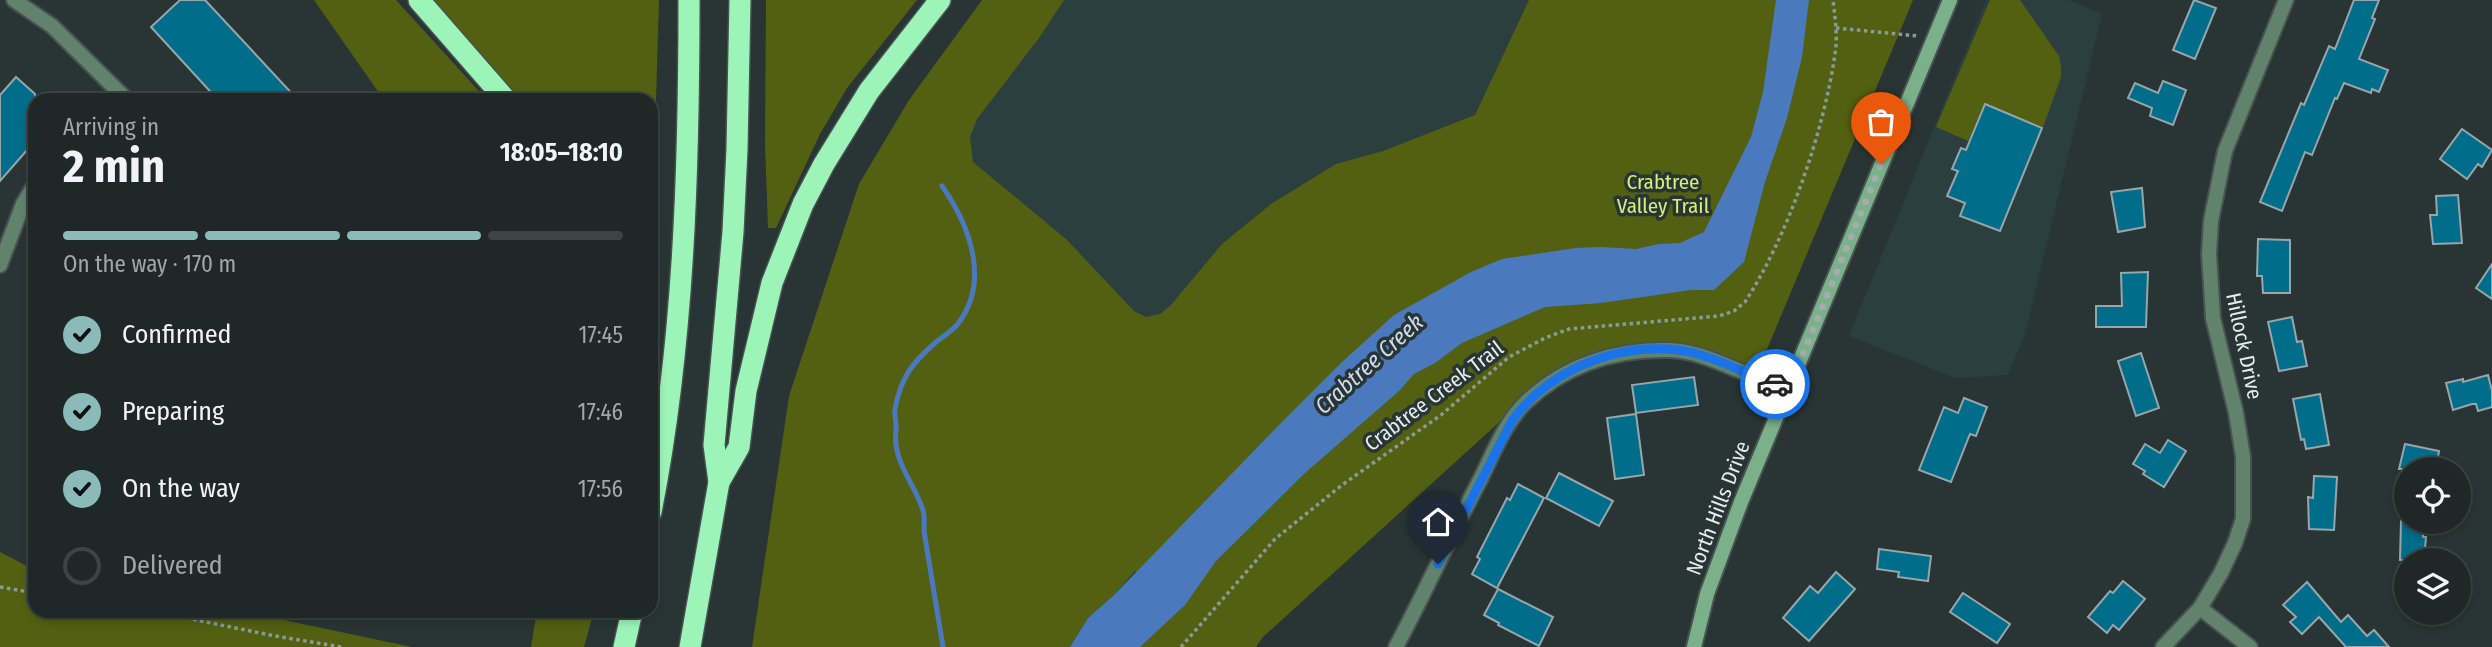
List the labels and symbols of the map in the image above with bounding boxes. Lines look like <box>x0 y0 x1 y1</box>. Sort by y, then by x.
pin <box>1851 92 1911 164</box>
park label: Crabtree Valley Trail <box>1617 169 1710 219</box>
street label: Hillock Drive <box>2220 290 2268 402</box>
water label: Crabtree Creek <box>1309 308 1429 420</box>
street label: Crabtree Creek Trail <box>1359 335 1509 457</box>
courier <box>1740 349 1810 419</box>
street label: North Hills Drive <box>1681 437 1755 579</box>
pin <box>1408 492 1468 564</box>

